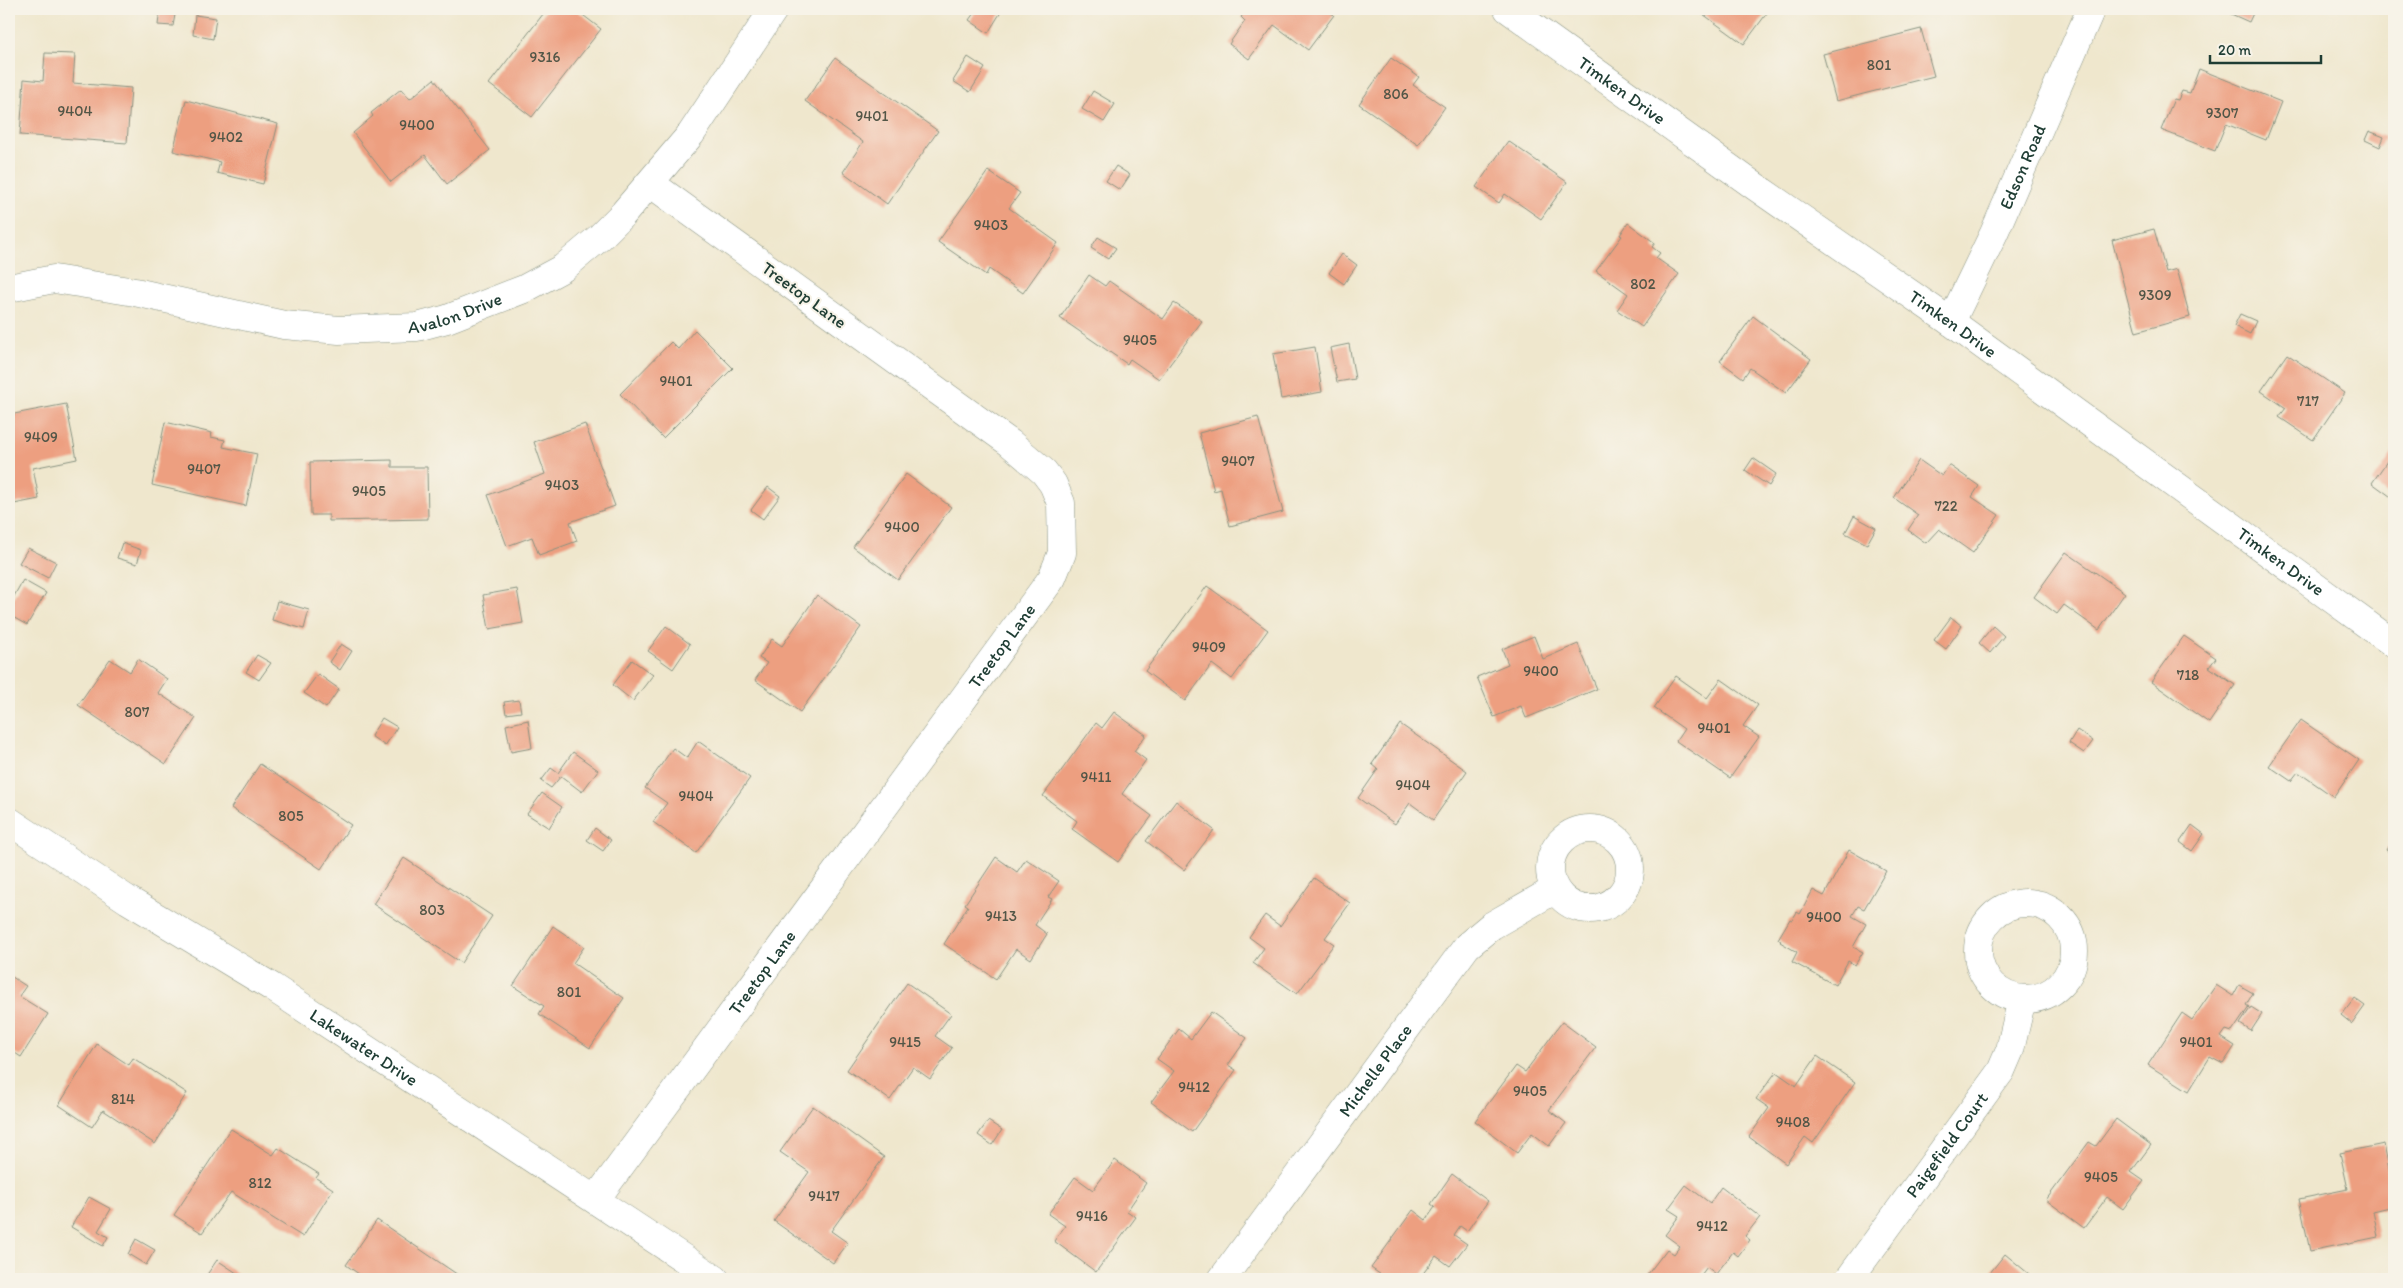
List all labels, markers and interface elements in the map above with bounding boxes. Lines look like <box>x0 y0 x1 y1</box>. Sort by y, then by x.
scale bar <box>2210 32 2322 64</box>
text: 20 m <box>2218 41 2252 59</box>
house number: 9316 <box>530 48 561 66</box>
street label: Timken Drive <box>1574 52 1670 129</box>
house number: 801 <box>1867 56 1891 74</box>
house number: 806 <box>1383 85 1409 103</box>
house number: 9404 <box>57 102 93 120</box>
house number: 9307 <box>2206 104 2239 122</box>
house number: 9401 <box>855 107 889 125</box>
house number: 9400 <box>399 116 435 134</box>
street label: Edson Road <box>1995 121 2051 213</box>
house number: 9402 <box>209 128 243 146</box>
house number: 9403 <box>974 216 1008 234</box>
street label: Treetop Lane <box>757 257 851 333</box>
house number: 802 <box>1630 275 1656 293</box>
street label: Timken Drive <box>1905 285 2001 363</box>
house number: 9309 <box>2138 286 2172 304</box>
street label: Avalon Drive <box>408 288 505 338</box>
house number: 9405 <box>1123 331 1157 349</box>
house number: 9401 <box>659 372 693 390</box>
house number: 717 <box>2297 392 2319 410</box>
house number: 9409 <box>24 428 58 446</box>
house number: 9407 <box>1221 452 1255 470</box>
house number: 9407 <box>187 460 221 478</box>
house number: 9403 <box>545 476 579 494</box>
house number: 9405 <box>352 482 386 500</box>
house number: 722 <box>1934 497 1958 515</box>
house number: 9400 <box>884 518 920 536</box>
street label: Timken Drive <box>2233 523 2329 601</box>
street label: Treetop Lane <box>964 599 1040 693</box>
house number: 9409 <box>1192 638 1226 656</box>
house number: 9400 <box>1523 662 1559 680</box>
house number: 718 <box>2177 666 2199 684</box>
house number: 807 <box>125 703 150 721</box>
house number: 9401 <box>1697 719 1731 737</box>
house number: 9411 <box>1081 768 1111 786</box>
house number: 9404 <box>1395 776 1431 794</box>
house number: 9404 <box>678 787 714 805</box>
house number: 805 <box>278 807 304 825</box>
house number: 803 <box>419 901 445 919</box>
house number: 9413 <box>985 907 1017 925</box>
house number: 9400 <box>1806 908 1842 926</box>
street label: Treetop Lane <box>724 926 801 1019</box>
house number: 801 <box>557 983 581 1001</box>
street label: Lakewater Drive <box>306 1004 422 1091</box>
street label: Michelle Place <box>1334 1020 1417 1121</box>
house number: 9415 <box>889 1033 921 1051</box>
house number: 9401 <box>2179 1033 2213 1051</box>
house number: 9412 <box>1178 1078 1210 1096</box>
house number: 9405 <box>1513 1082 1547 1100</box>
street label: Paigefield Court <box>1901 1088 1993 1202</box>
house number: 814 <box>111 1090 135 1108</box>
house number: 9408 <box>1776 1113 1810 1131</box>
house number: 9405 <box>2084 1168 2118 1186</box>
house number: 812 <box>248 1174 272 1192</box>
house number: 9417 <box>808 1187 840 1205</box>
house number: 9416 <box>1076 1207 1108 1225</box>
house number: 9412 <box>1696 1217 1728 1235</box>

